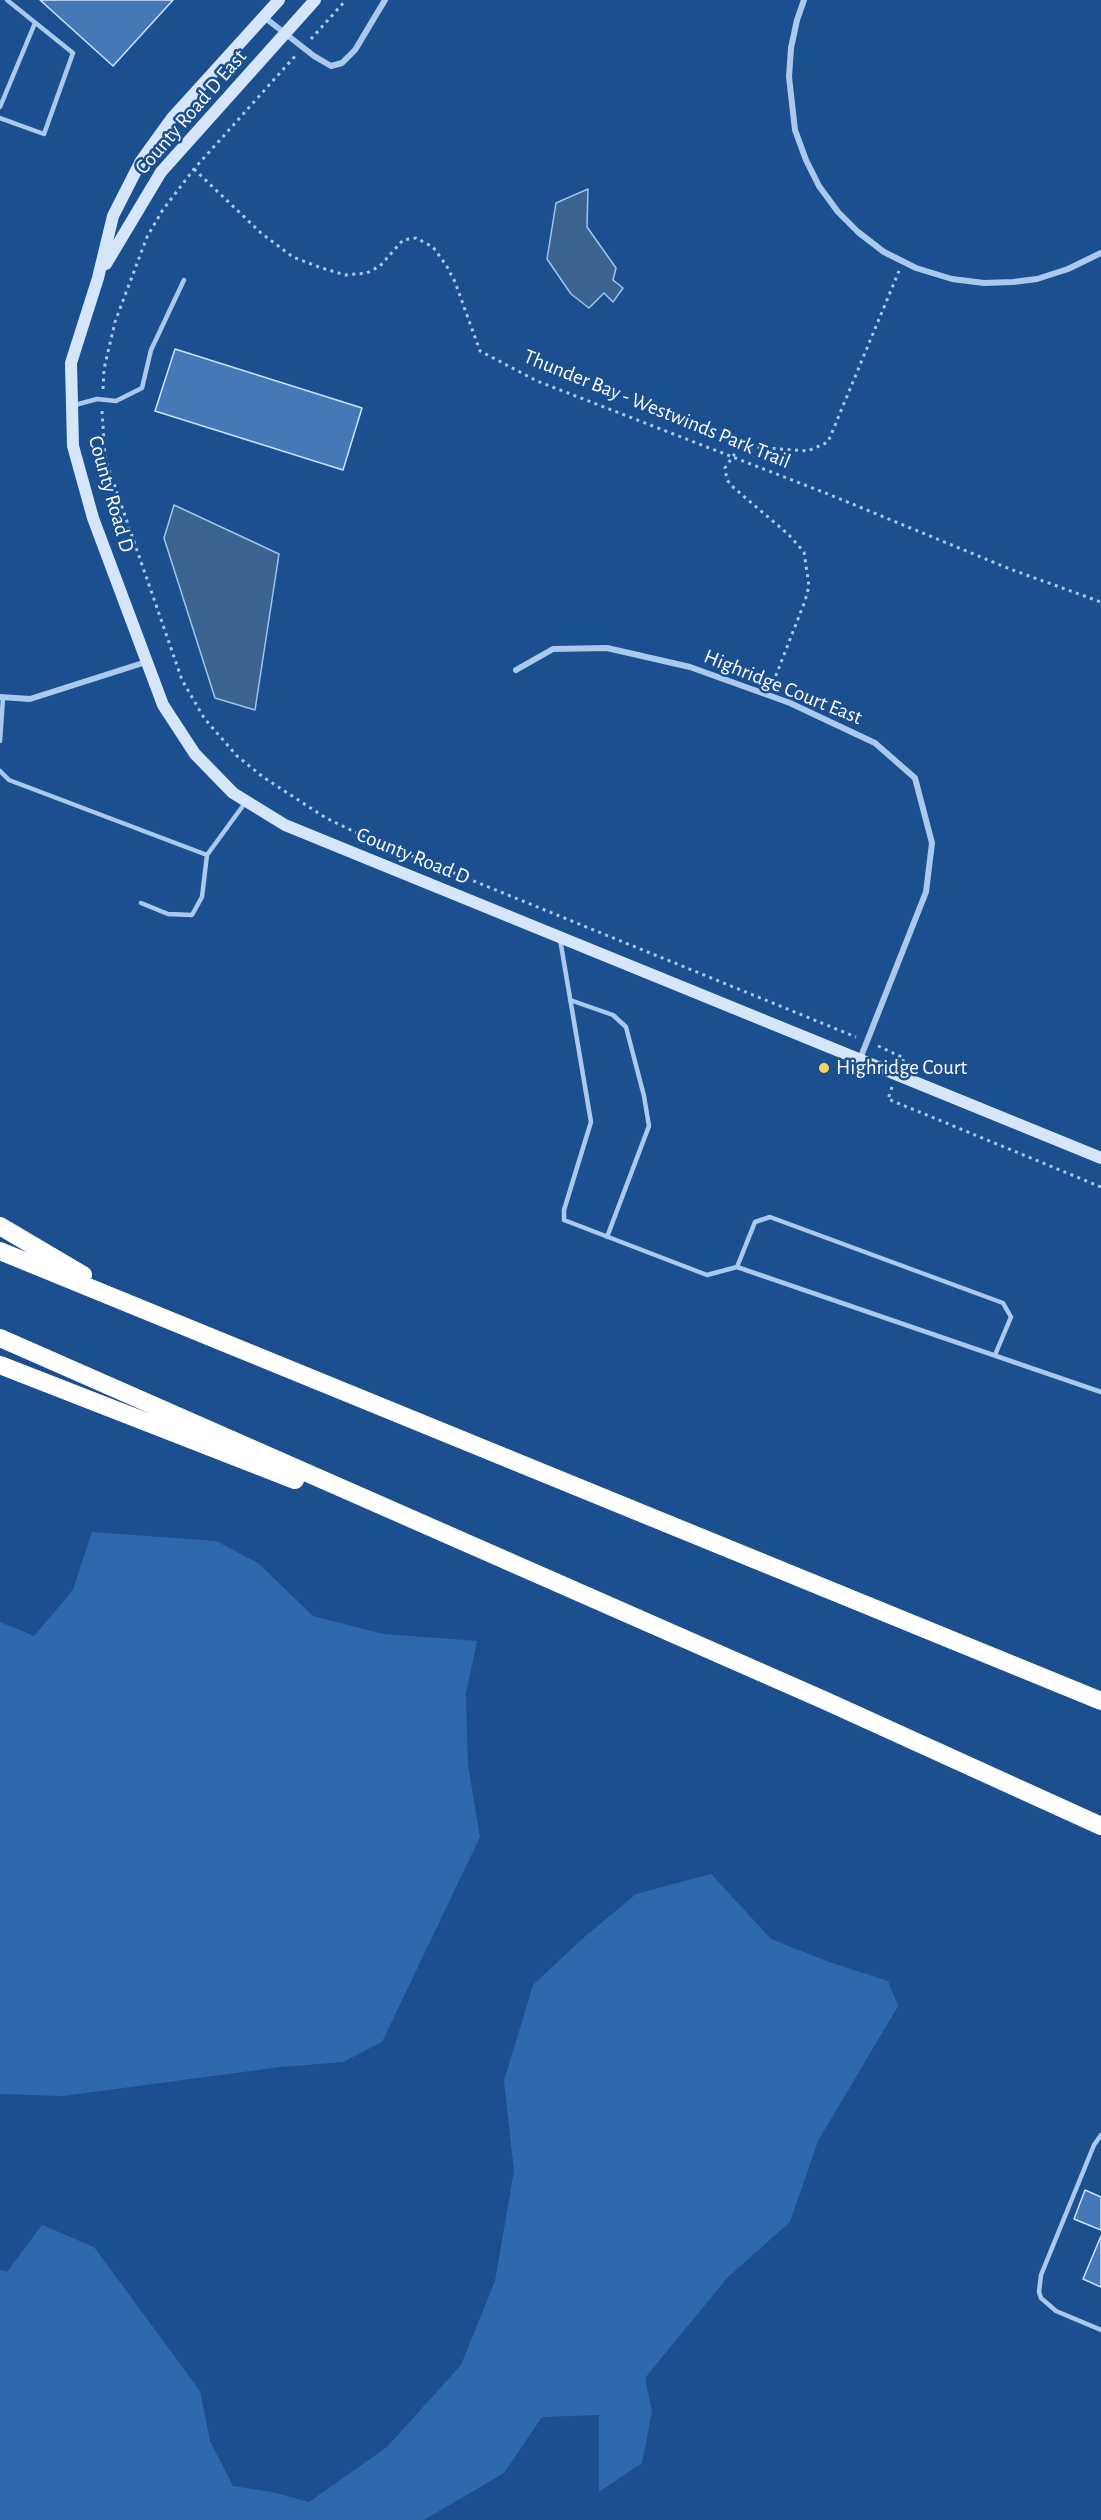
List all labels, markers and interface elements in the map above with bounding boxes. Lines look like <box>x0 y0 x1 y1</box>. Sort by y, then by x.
street label: County Road D East <box>130 44 252 180</box>
street label: Thunder Bay - Westwinds Park Trail <box>520 344 794 474</box>
street label: County Road D <box>82 433 140 555</box>
street label: Highridge Court East <box>700 644 866 730</box>
street label: County Road D <box>353 822 473 890</box>
place label: Highridge Court <box>836 1055 967 1081</box>
marker: Highridge Court <box>817 1061 831 1075</box>

